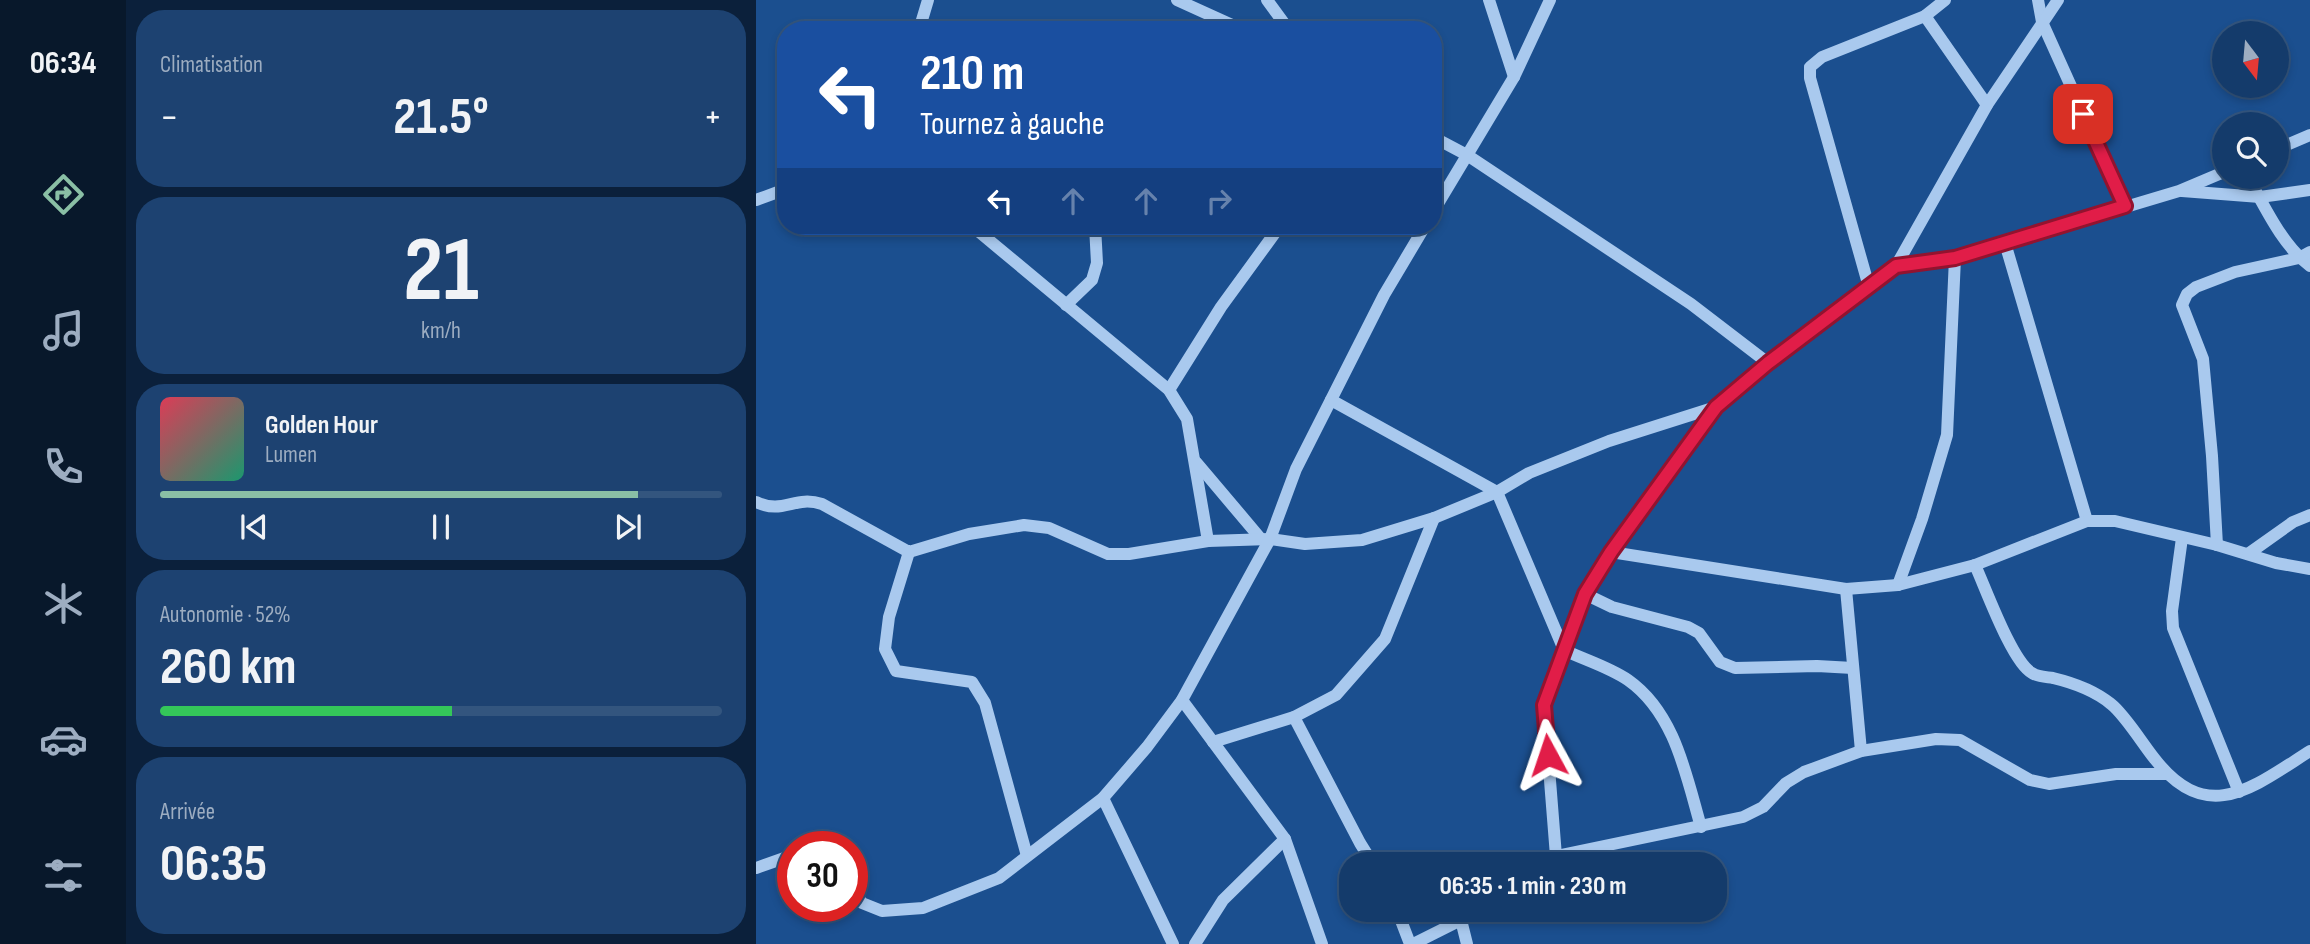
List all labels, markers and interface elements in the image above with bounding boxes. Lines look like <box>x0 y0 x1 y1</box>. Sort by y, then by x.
north arrow <box>2212 21 2289 98</box>
map controls <box>2212 21 2289 189</box>
text: 06:34 <box>30 44 96 83</box>
text: 210 m <box>920 45 1024 104</box>
icon: left <box>805 49 896 140</box>
text: Climatisation <box>160 51 263 79</box>
pin <box>2053 84 2113 144</box>
text: 21.5° <box>393 86 489 149</box>
text: − <box>160 95 179 140</box>
text: + <box>703 95 722 140</box>
icon: arrive <box>2064 95 2102 133</box>
text: Tournez à gauche <box>920 105 1105 144</box>
button: search <box>2212 112 2289 189</box>
icon: directions <box>39 170 88 219</box>
icon: left <box>981 182 1019 220</box>
icon: ahead <box>1054 182 1092 220</box>
icon: ahead <box>1127 182 1165 220</box>
icon: right <box>1200 182 1238 220</box>
text: 21 <box>403 217 479 326</box>
icon: music <box>39 306 88 355</box>
text: km/h <box>421 317 461 345</box>
text: Golden Hour <box>265 410 378 441</box>
text: Lumen <box>265 441 317 469</box>
icon: phone <box>39 442 88 491</box>
icon: previous <box>235 508 273 546</box>
icon: pause <box>422 508 460 546</box>
icon: next <box>609 508 647 546</box>
icon: climate <box>39 579 88 628</box>
text: Autonomie · 52% <box>160 601 291 629</box>
text: 260 km <box>160 636 297 699</box>
icon: car <box>39 715 88 764</box>
position arrow <box>1511 718 1585 792</box>
text: Arrivée <box>160 798 215 826</box>
speed limit sign: 30 <box>777 831 868 922</box>
text: 06:35 <box>160 833 267 896</box>
icon: filters <box>39 851 88 900</box>
text: 06:35 · 1 min · 230 m <box>1439 871 1627 902</box>

